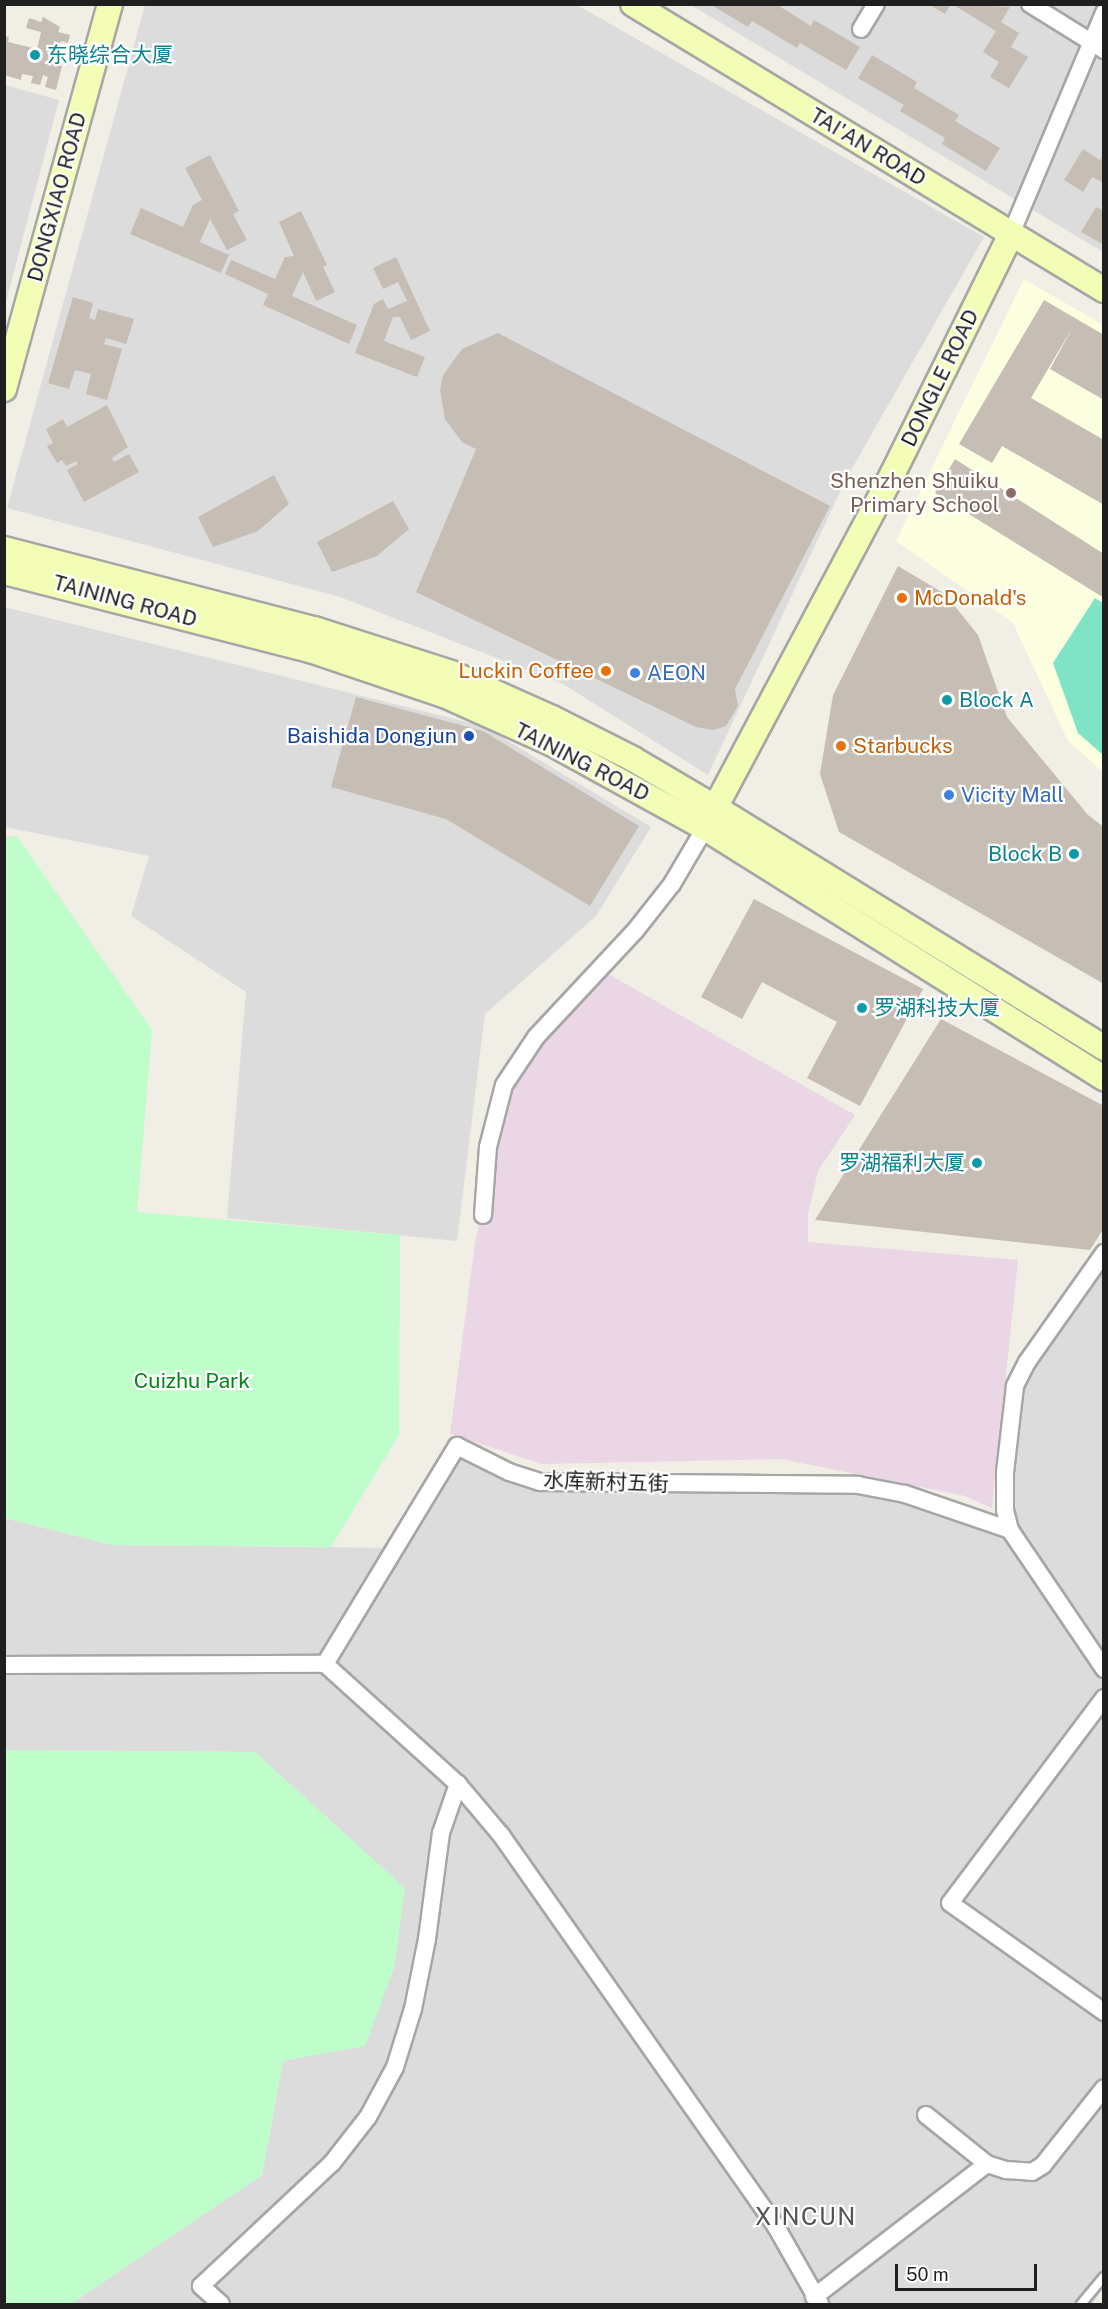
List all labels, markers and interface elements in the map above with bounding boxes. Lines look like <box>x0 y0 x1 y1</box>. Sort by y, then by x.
place label: 东晓综合大厦 <box>47 42 173 68</box>
marker: 东晓综合大厦 <box>28 48 42 62</box>
street label: TAI'AN ROAD <box>806 103 930 191</box>
street label: DONGXIAO ROAD <box>22 109 92 285</box>
street label: DONGLE ROAD <box>896 305 984 451</box>
place label: Shenzhen Shuiku Primary School <box>830 468 999 518</box>
marker: Shenzhen Shuiku Primary School <box>1004 486 1018 500</box>
street label: TAINING ROAD <box>50 570 200 632</box>
place label: McDonald's <box>914 585 1026 611</box>
marker: McDonald's <box>895 591 909 605</box>
place label: Luckin Coffee <box>458 658 594 684</box>
place label: AEON <box>647 660 706 686</box>
marker: Luckin Coffee <box>599 664 613 678</box>
marker: AEON <box>628 666 642 680</box>
place label: Block A <box>959 687 1034 713</box>
marker: Block A <box>940 693 954 707</box>
street label: TAINING ROAD <box>510 717 654 807</box>
place label: Baishida Dongjun <box>287 723 457 749</box>
marker: Baishida Dongjun <box>462 729 476 743</box>
place label: Starbucks <box>853 733 953 759</box>
marker: Starbucks <box>834 739 848 753</box>
place label: Vicity Mall <box>961 782 1064 808</box>
marker: Vicity Mall <box>942 788 956 802</box>
place label: Block B <box>988 841 1062 867</box>
marker: Block B <box>1067 847 1081 861</box>
place label: 罗湖科技大厦 <box>874 995 1000 1021</box>
marker: 罗湖科技大厦 <box>855 1001 869 1015</box>
place label: 罗湖福利大厦 <box>839 1150 965 1176</box>
marker: 罗湖福利大厦 <box>970 1156 984 1170</box>
park label: Cuizhu Park <box>134 1368 250 1394</box>
street label: 水库新村五街 <box>543 1467 669 1497</box>
district label: XINCUN <box>755 2203 857 2231</box>
scale bar <box>898 2252 1040 2290</box>
text: 50 m <box>906 2264 949 2285</box>

